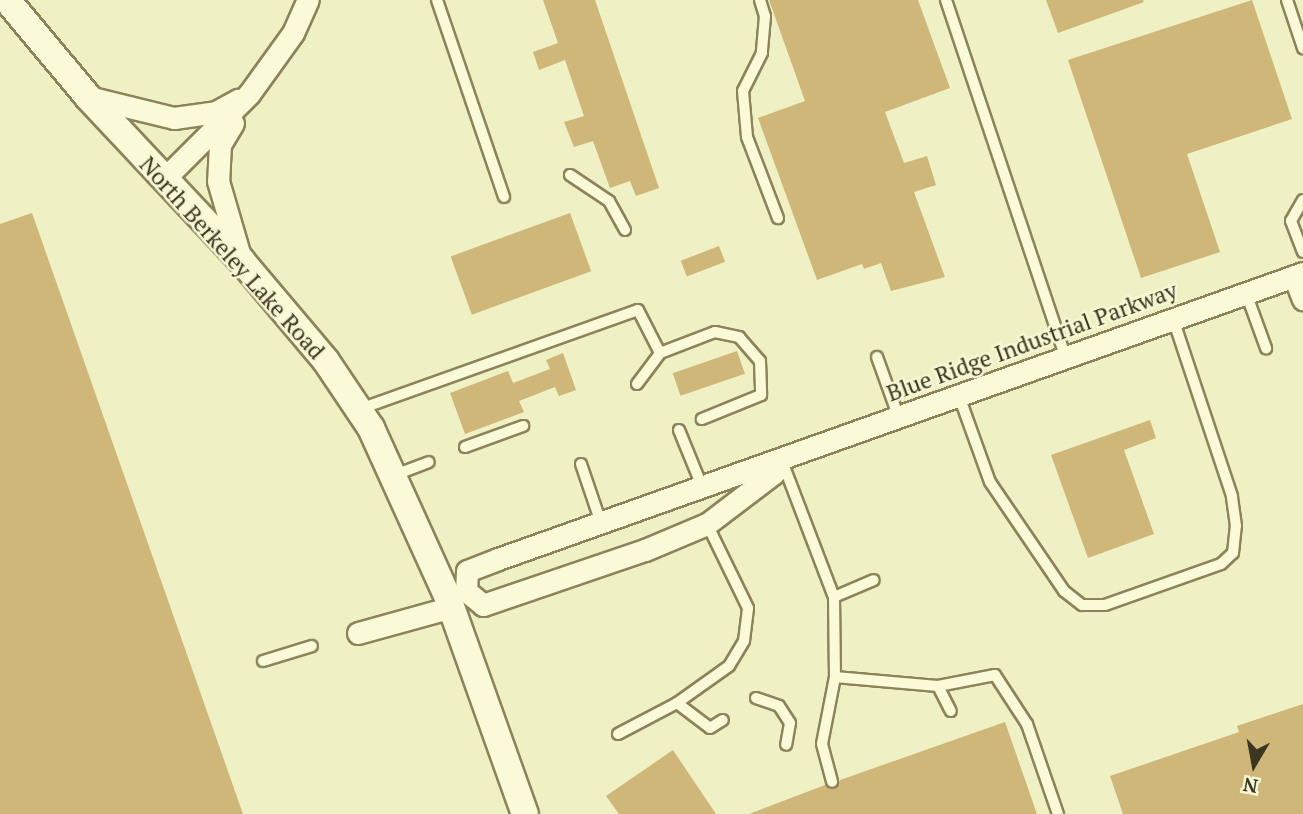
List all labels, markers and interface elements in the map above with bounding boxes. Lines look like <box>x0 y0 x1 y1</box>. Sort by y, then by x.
street label: North Berkeley Lake Road <box>134 151 330 365</box>
street label: Blue Ridge Industrial Parkway <box>883 277 1181 407</box>
north arrow <box>1219 730 1289 800</box>
text: N <box>1241 773 1260 800</box>

